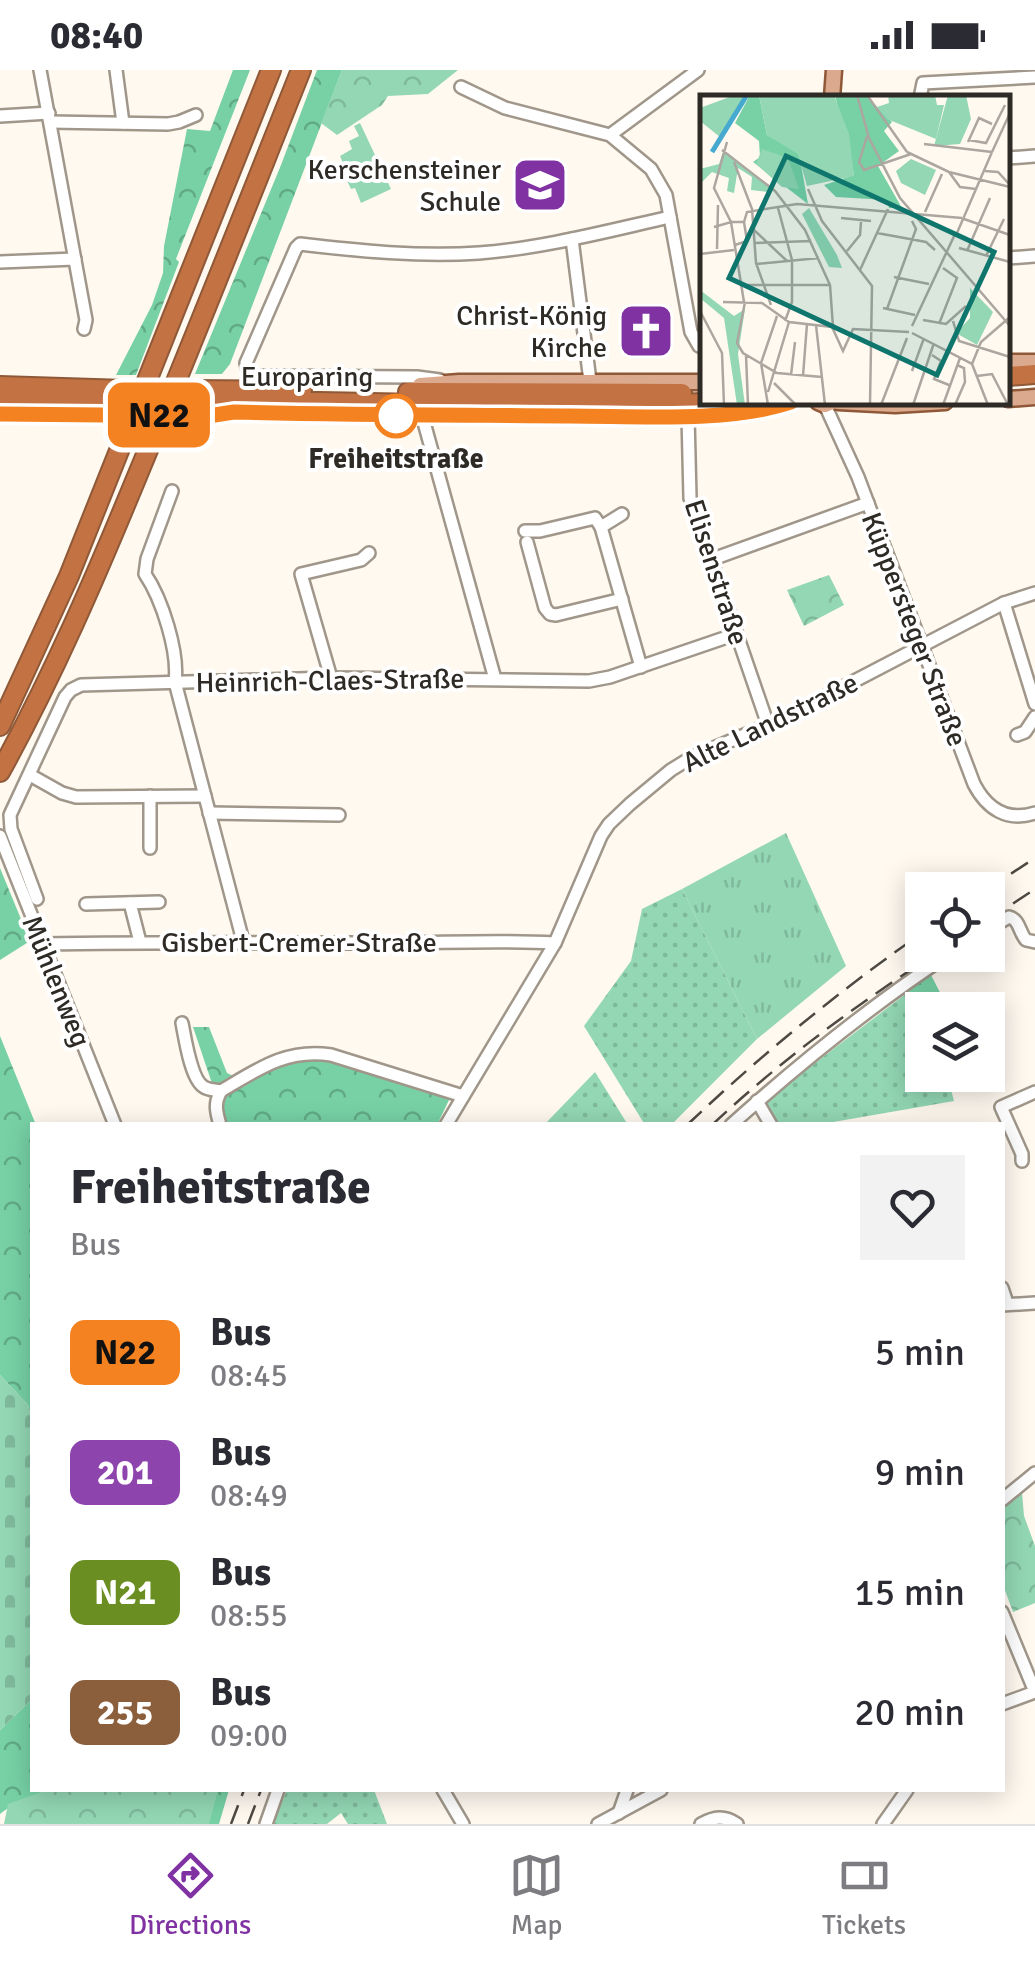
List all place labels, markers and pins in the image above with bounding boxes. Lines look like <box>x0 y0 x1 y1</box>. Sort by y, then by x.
place label: Kerschensteiner Schule <box>307 153 502 219</box>
school or university icon: Kerschensteiner Schule <box>510 155 570 215</box>
place label: Christ-König Kirche <box>456 299 607 365</box>
church icon: Christ-König Kirche <box>616 301 676 361</box>
marker: Freiheitstraße <box>375 395 417 437</box>
place label: Freiheitstraße <box>308 442 484 476</box>

